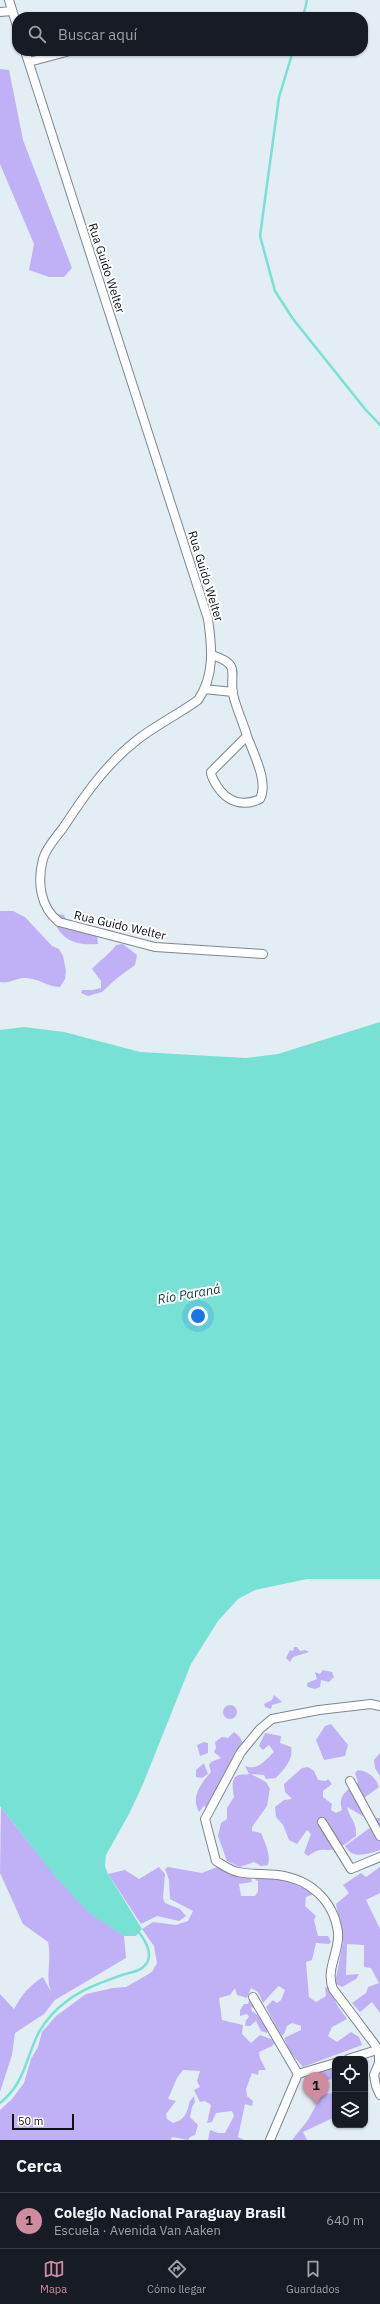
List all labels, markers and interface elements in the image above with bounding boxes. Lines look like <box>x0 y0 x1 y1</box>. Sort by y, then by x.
search box <box>12 12 368 56</box>
icon: search <box>26 23 48 45</box>
text: Buscar aquí <box>58 25 137 44</box>
street label: Rua Guido Welter <box>85 221 129 316</box>
street label: Rua Guido Welter <box>185 529 227 624</box>
street label: Rua Guido Welter <box>73 907 168 943</box>
water label: Río Paraná <box>156 1280 222 1308</box>
your location <box>188 1306 208 1326</box>
map controls <box>332 2056 368 2128</box>
button: locate <box>332 2056 368 2092</box>
pin: 1 <box>303 2072 329 2105</box>
button: layers <box>332 2092 368 2128</box>
scale bar <box>12 2112 74 2131</box>
text: 50 m <box>18 2114 43 2128</box>
text: Cerca <box>16 2155 62 2177</box>
text: Colegio Nacional Paraguay Brasil <box>54 2203 286 2222</box>
text: 1 <box>25 2212 33 2229</box>
text: 640 m <box>326 2212 364 2229</box>
text: Escuela · Avenida Van Aaken <box>54 2222 221 2239</box>
tab: Mapa <box>40 2258 67 2296</box>
tab: Cómo llegar <box>147 2258 206 2296</box>
tab: Guardados <box>286 2258 340 2296</box>

